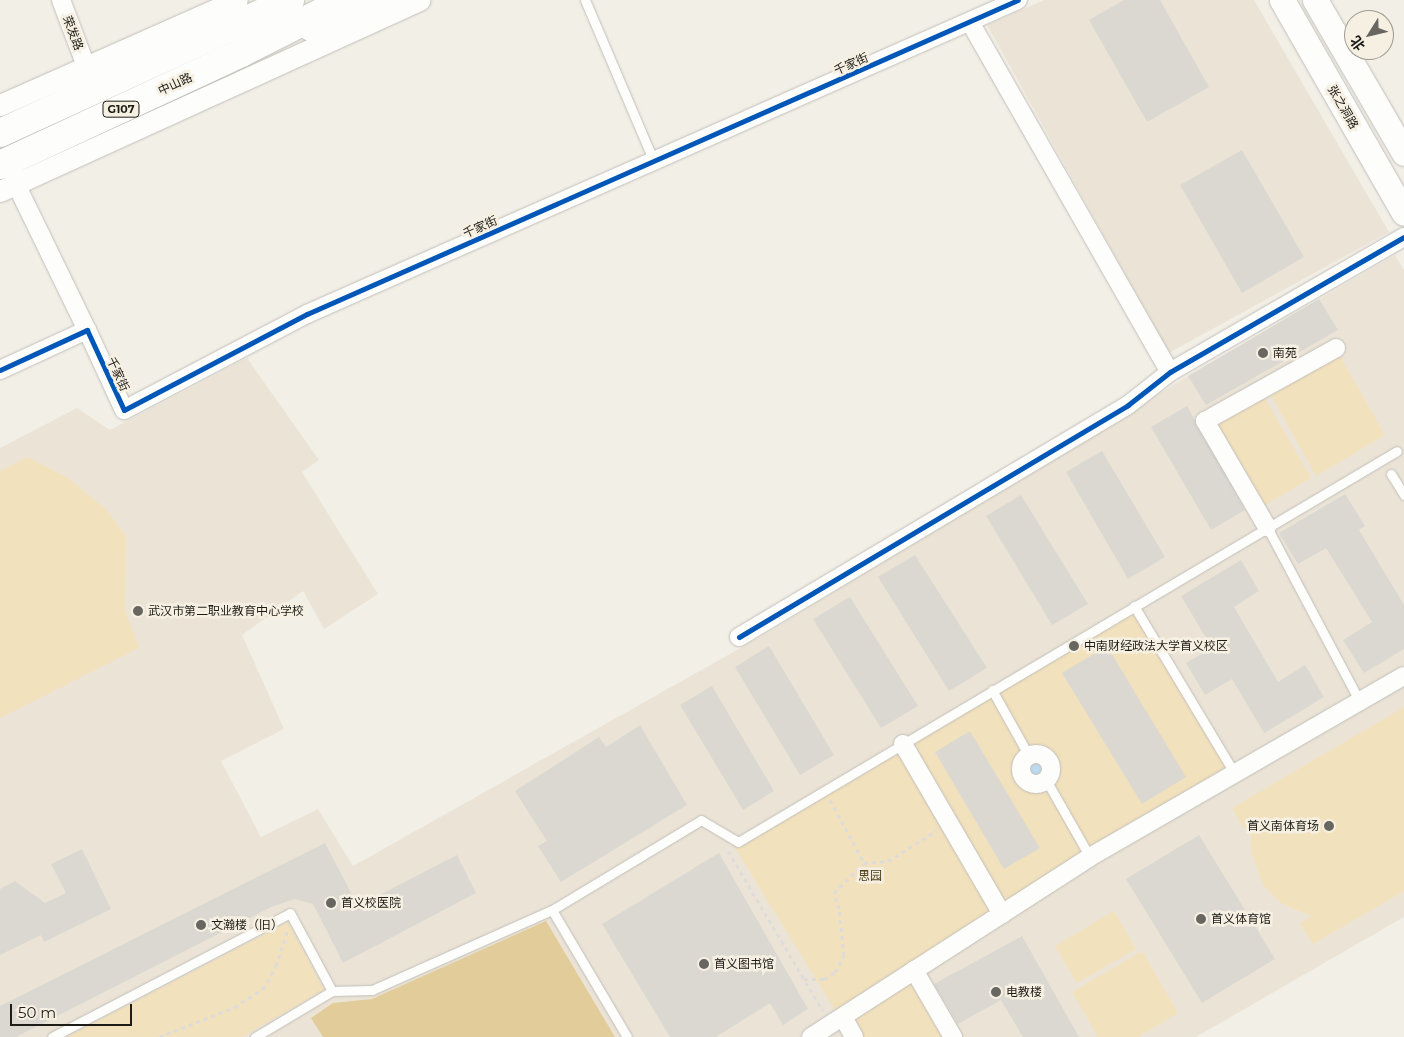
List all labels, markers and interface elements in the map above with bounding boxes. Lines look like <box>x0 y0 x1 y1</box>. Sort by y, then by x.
north arrow <box>1344 10 1394 60</box>
street label: 荣发路 <box>60 14 86 52</box>
text: 北 <box>1346 32 1369 54</box>
street label: 千家街 <box>832 50 870 78</box>
street label: 中山路 <box>156 70 194 98</box>
street label: 张之洞路 <box>1325 83 1361 131</box>
road number: G107 <box>102 100 140 118</box>
street label: 千家街 <box>461 213 499 241</box>
place label: 南苑 <box>1273 346 1297 360</box>
marker: 南苑 <box>1257 347 1269 359</box>
street label: 千家街 <box>104 355 132 393</box>
place label: 武汉市第二职业教育中心学校 <box>148 604 304 618</box>
marker: 武汉市第二职业教育中心学校 <box>132 605 144 617</box>
place label: 中南财经政法大学首义校区 <box>1084 639 1228 653</box>
marker: 中南财经政法大学首义校区 <box>1068 640 1080 652</box>
place label: 首义南体育场 <box>1247 819 1319 833</box>
marker: 首义南体育场 <box>1323 820 1335 832</box>
park label: 思园 <box>858 869 882 883</box>
place label: 首义校医院 <box>341 896 401 910</box>
marker: 首义校医院 <box>325 897 337 909</box>
place label: 首义体育馆 <box>1211 912 1271 926</box>
marker: 首义体育馆 <box>1195 913 1207 925</box>
place label: 文瀚楼（旧） <box>211 918 283 932</box>
marker: 文瀚楼（旧） <box>195 919 207 931</box>
place label: 首义图书馆 <box>714 957 774 971</box>
marker: 首义图书馆 <box>698 958 710 970</box>
place label: 电教楼 <box>1006 985 1042 999</box>
marker: 电教楼 <box>990 986 1002 998</box>
scale bar <box>12 994 135 1026</box>
text: 50 m <box>18 1003 56 1022</box>

